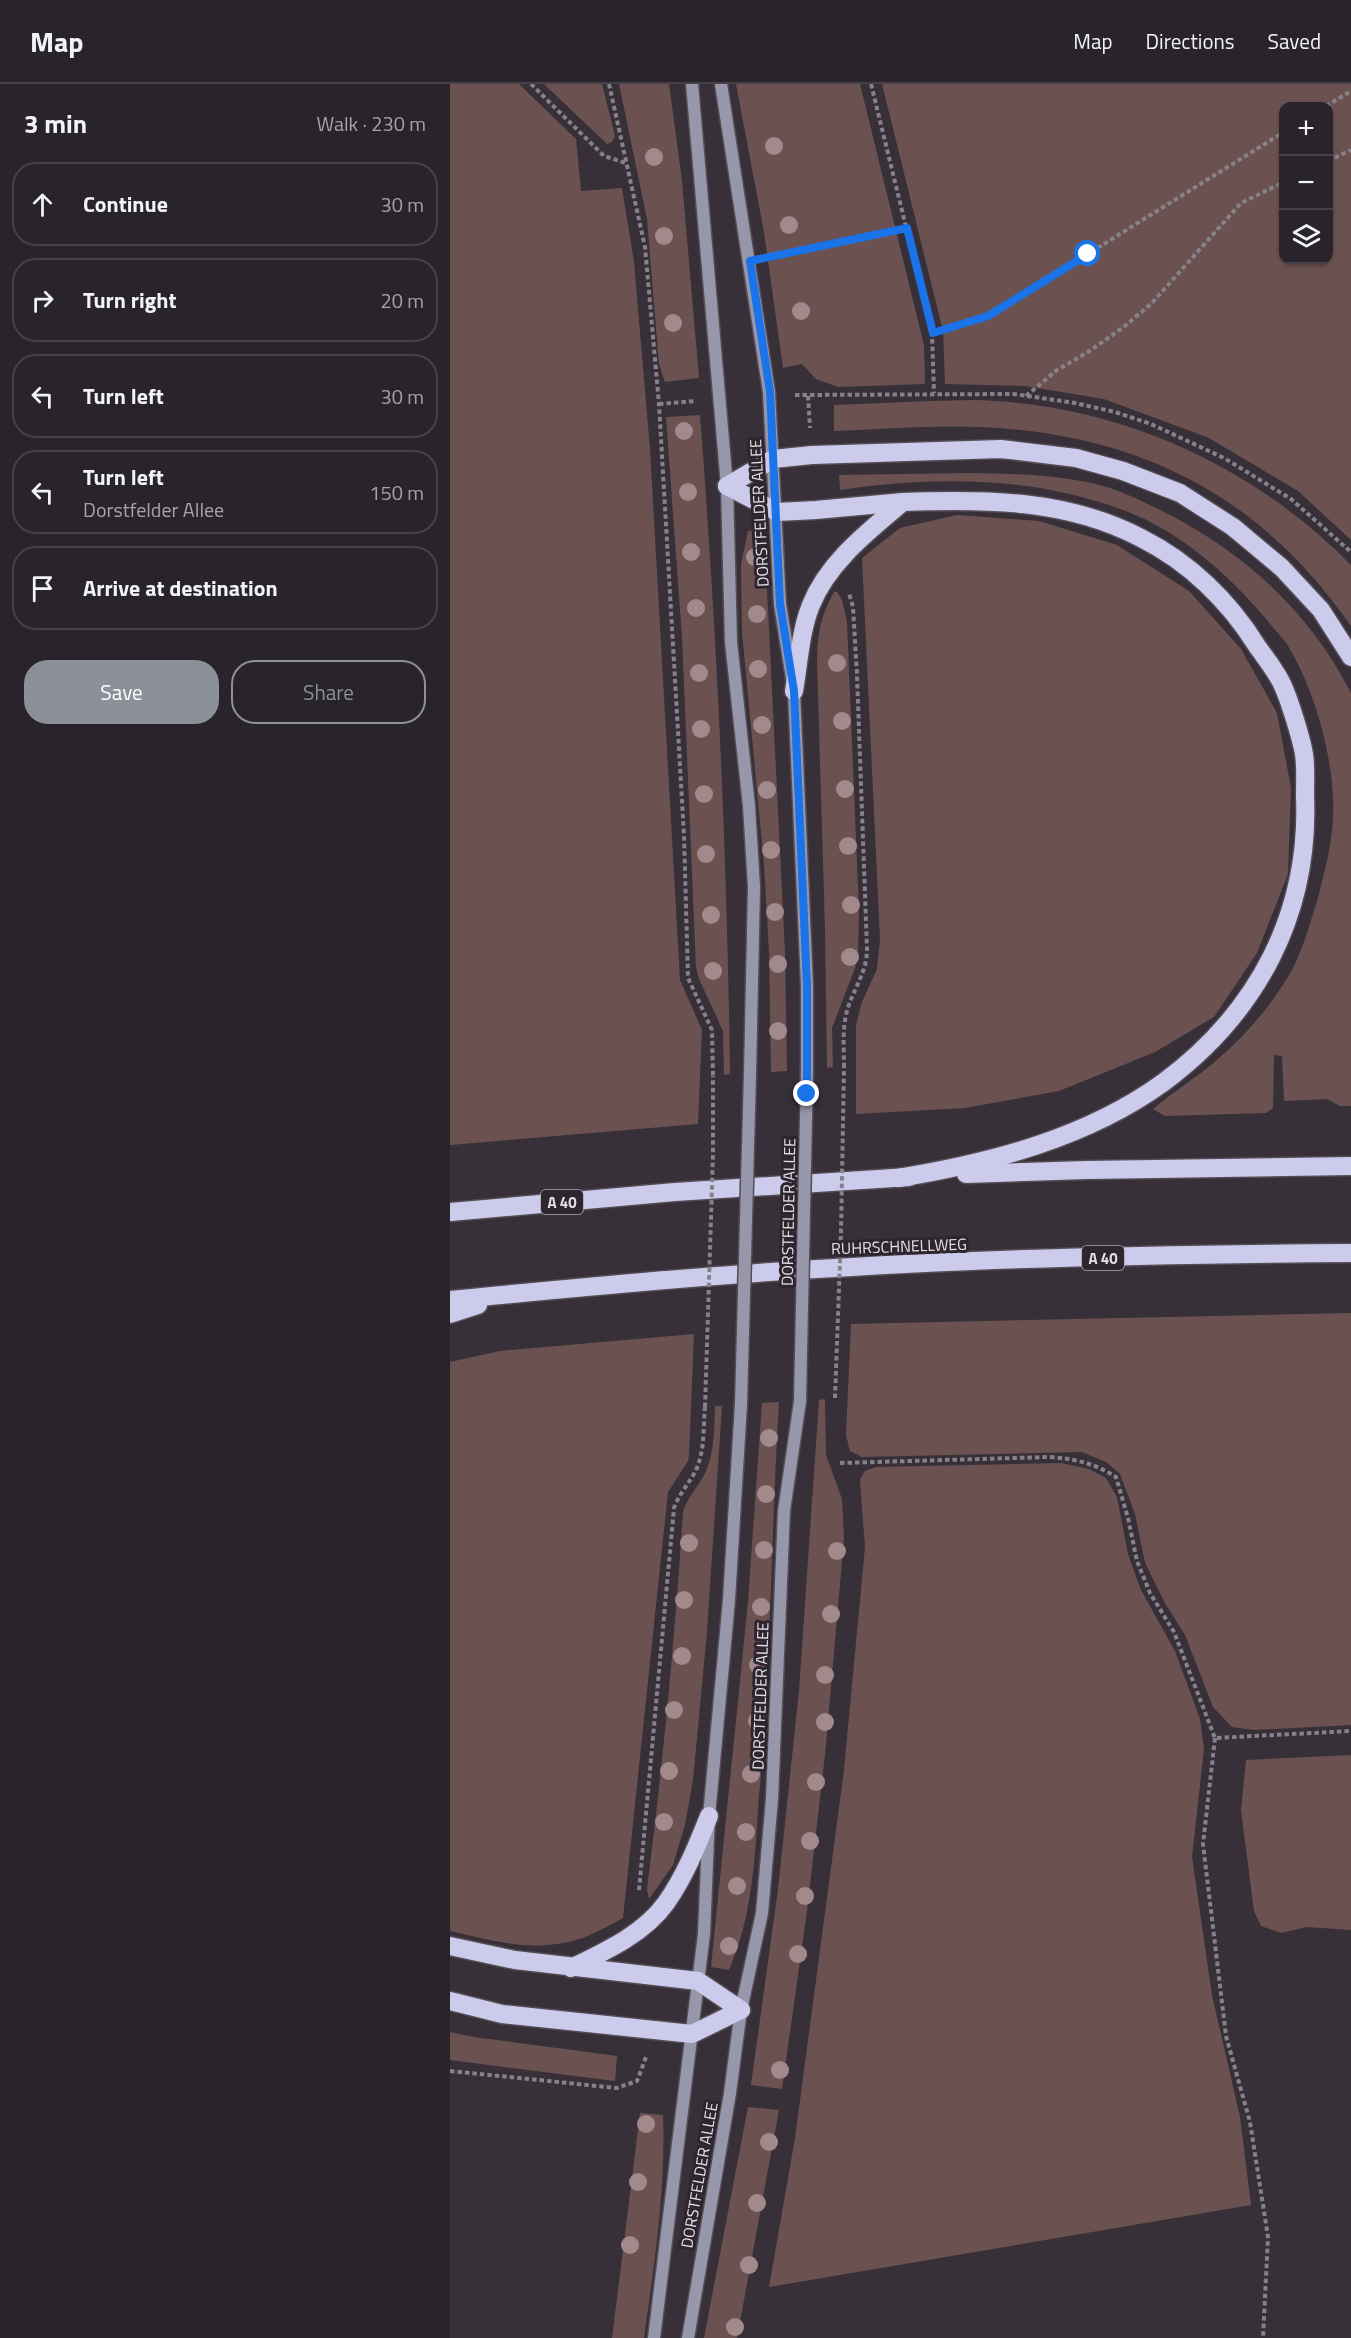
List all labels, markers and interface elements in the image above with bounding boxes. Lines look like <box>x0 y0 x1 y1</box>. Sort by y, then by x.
text: Map <box>30 20 84 63</box>
text: Map <box>1073 25 1113 57</box>
text: Directions <box>1146 25 1235 57</box>
text: Saved <box>1268 25 1321 57</box>
map controls <box>1279 102 1333 264</box>
button: + <box>1279 102 1333 156</box>
text: 3 min <box>24 104 87 143</box>
text: Walk · 230 m <box>317 108 426 139</box>
button: − <box>1279 156 1333 210</box>
text: Continue <box>83 187 168 221</box>
icon: ahead <box>26 188 59 221</box>
text: 30 m <box>380 189 424 220</box>
button: layers <box>1279 210 1333 264</box>
route start <box>1074 240 1100 266</box>
text: Turn right <box>83 283 177 317</box>
icon: right <box>26 284 59 317</box>
text: 20 m <box>380 285 424 316</box>
text: Turn left <box>83 379 164 413</box>
icon: left <box>26 380 59 413</box>
text: 30 m <box>380 381 424 412</box>
street label: DORSTFELDER ALLEE <box>743 438 775 587</box>
text: Turn left <box>83 460 164 494</box>
icon: left <box>26 476 59 509</box>
text: 150 m <box>369 477 424 508</box>
text: Dorstfelder Allee <box>83 494 224 525</box>
text: Arrive at destination <box>83 571 278 605</box>
icon: arrive <box>26 572 59 605</box>
button: Save <box>24 660 219 724</box>
button: Share <box>231 660 426 724</box>
route end <box>793 1080 819 1106</box>
street label: DORSTFELDER ALLEE <box>775 1138 801 1286</box>
road number: A 40 <box>541 1190 583 1214</box>
street label: RUHRSCHNELLWEG <box>831 1232 967 1260</box>
road number: A 40 <box>1082 1246 1124 1270</box>
street label: DORSTFELDER ALLEE <box>745 1622 775 1770</box>
street label: DORSTFELDER ALLEE <box>674 2100 724 2250</box>

